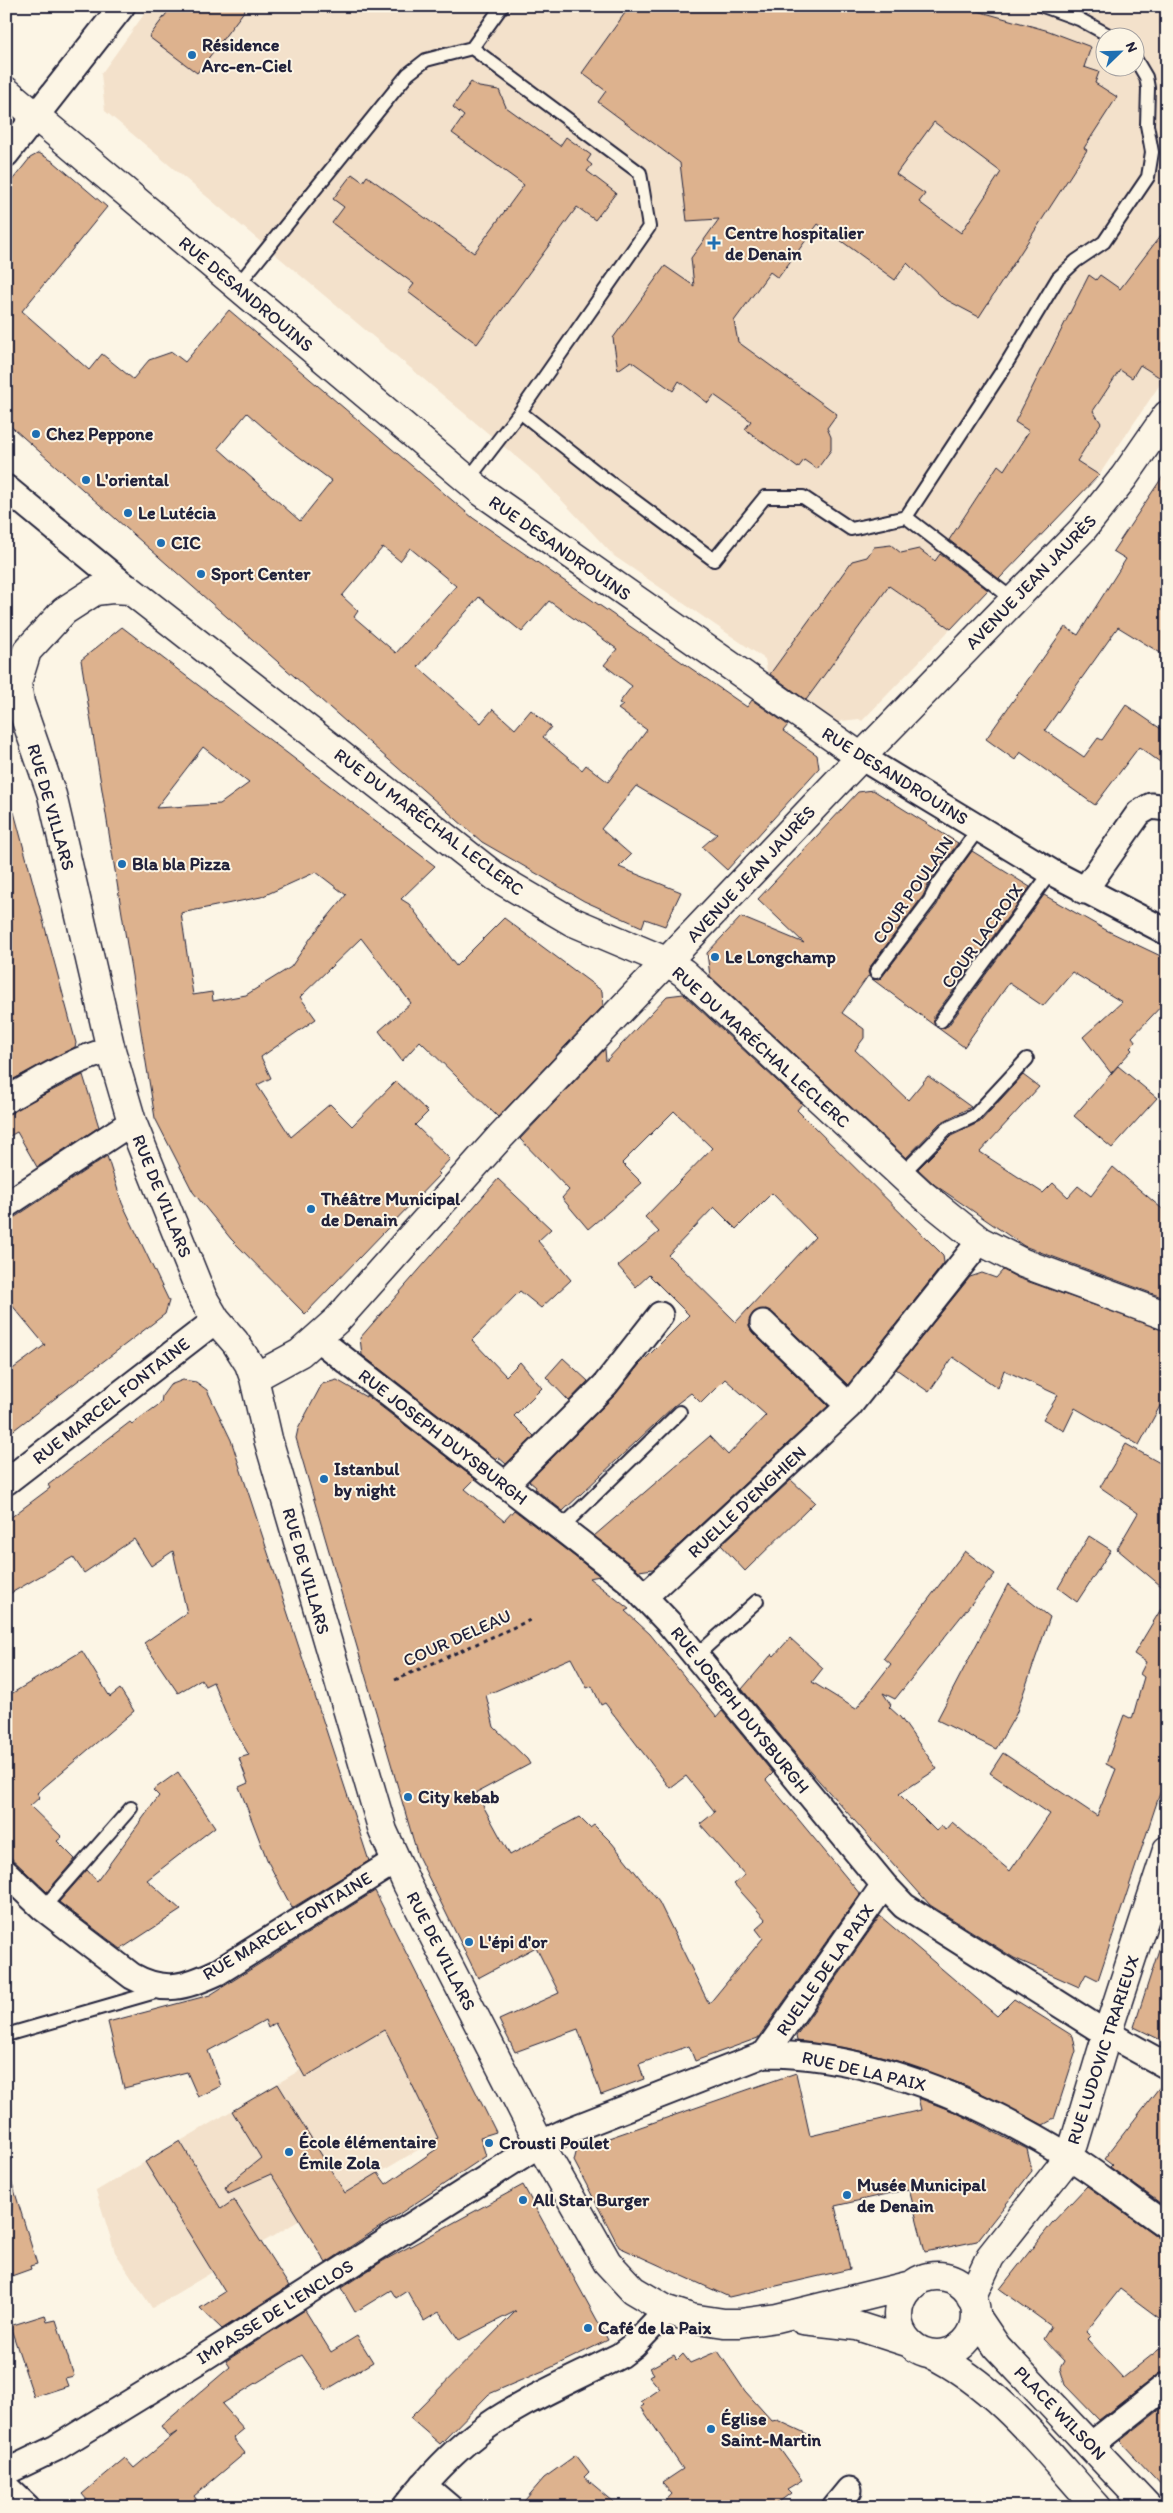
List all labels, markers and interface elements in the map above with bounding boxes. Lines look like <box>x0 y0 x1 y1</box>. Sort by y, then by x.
north arrow <box>1096 28 1146 78</box>
place label: Résidence Arc-en-Ciel <box>201 34 293 77</box>
text: N <box>1122 39 1141 55</box>
marker: Résidence Arc-en-Ciel <box>186 49 198 61</box>
place label: Centre hospitalier de Denain <box>725 222 865 265</box>
street label: RUE DESANDROUINS <box>174 231 318 357</box>
marker: Centre hospitalier de Denain <box>707 236 721 250</box>
place label: Chez Peppone <box>46 423 154 445</box>
marker: Chez Peppone <box>30 428 42 440</box>
place label: L'oriental <box>96 469 170 491</box>
marker: L'oriental <box>80 474 92 486</box>
street label: RUE DESANDROUINS <box>485 491 635 605</box>
place label: Le Lutécia <box>138 502 217 524</box>
marker: Le Lutécia <box>122 507 134 519</box>
street label: AVENUE JEAN JAURÈS <box>961 510 1101 654</box>
place label: CIC <box>171 532 201 554</box>
marker: CIC <box>155 537 167 549</box>
place label: Sport Center <box>211 563 311 585</box>
marker: Sport Center <box>195 568 207 580</box>
street label: RUE DESANDROUINS <box>818 722 972 830</box>
street label: RUE DE VILLARS <box>22 741 80 873</box>
street label: RUE DU MARÉCHAL LECLERC <box>330 743 528 901</box>
street label: AVENUE JEAN JAURÈS <box>682 801 820 947</box>
street label: COUR POULAIN <box>868 832 958 948</box>
place label: Bla bla Pizza <box>132 853 231 875</box>
marker: Bla bla Pizza <box>116 858 128 870</box>
street label: COUR LACROIX <box>937 879 1028 993</box>
place label: Le Longchamp <box>725 946 836 968</box>
marker: Le Longchamp <box>709 951 721 963</box>
street label: RUE DU MARÉCHAL LECLERC <box>668 961 854 1133</box>
street label: RUE DE VILLARS <box>127 1131 197 1261</box>
place label: Théâtre Municipal de Denain <box>320 1188 461 1231</box>
marker: Théâtre Municipal de Denain <box>305 1203 317 1215</box>
street label: RUE MARCEL FONTAINE <box>28 1333 194 1469</box>
street label: RUE JOSEPH DUYSBURGH <box>354 1364 532 1510</box>
street label: RUELLE D'ENGHIEN <box>683 1441 811 1563</box>
place label: Istanbul by night <box>334 1458 400 1501</box>
marker: Istanbul by night <box>318 1473 330 1485</box>
street label: RUE DE VILLARS <box>277 1505 335 1637</box>
street label: COUR DELEAU <box>399 1604 515 1672</box>
street label: RUE JOSEPH DUYSBURGH <box>666 1622 814 1798</box>
place label: City kebab <box>418 1786 499 1808</box>
marker: City kebab <box>402 1791 414 1803</box>
street label: RUE MARCEL FONTAINE <box>198 1867 376 1985</box>
street label: RUE DE VILLARS <box>402 1888 480 2014</box>
street label: RUELLE DE LA PAIX <box>771 1899 879 2040</box>
place label: L'épi d'or <box>479 1931 548 1953</box>
marker: L'épi d'or <box>463 1936 475 1948</box>
street label: RUE LUDOVIC TRARIEUX <box>1062 1952 1144 2147</box>
street label: RUE DE LA PAIX <box>800 2046 928 2096</box>
place label: École élémentaire Émile Zola <box>299 2131 437 2174</box>
place label: Crousti Poulet <box>499 2132 610 2154</box>
marker: Crousti Poulet <box>483 2137 495 2149</box>
marker: École élémentaire Émile Zola <box>283 2146 295 2158</box>
place label: Musée Municipal de Denain <box>857 2174 987 2217</box>
place label: All Star Burger <box>532 2189 650 2211</box>
marker: Musée Municipal de Denain <box>841 2189 853 2201</box>
marker: All Star Burger <box>517 2194 529 2206</box>
street label: IMPASSE DE L'ENCLOS <box>193 2255 357 2369</box>
place label: Café de la Paix <box>598 2317 712 2339</box>
marker: Café de la Paix <box>582 2322 594 2334</box>
street label: PLACE WILSON <box>1009 2361 1111 2465</box>
place label: Église Saint-Martin <box>721 2408 822 2451</box>
marker: Église Saint-Martin <box>705 2423 717 2435</box>

